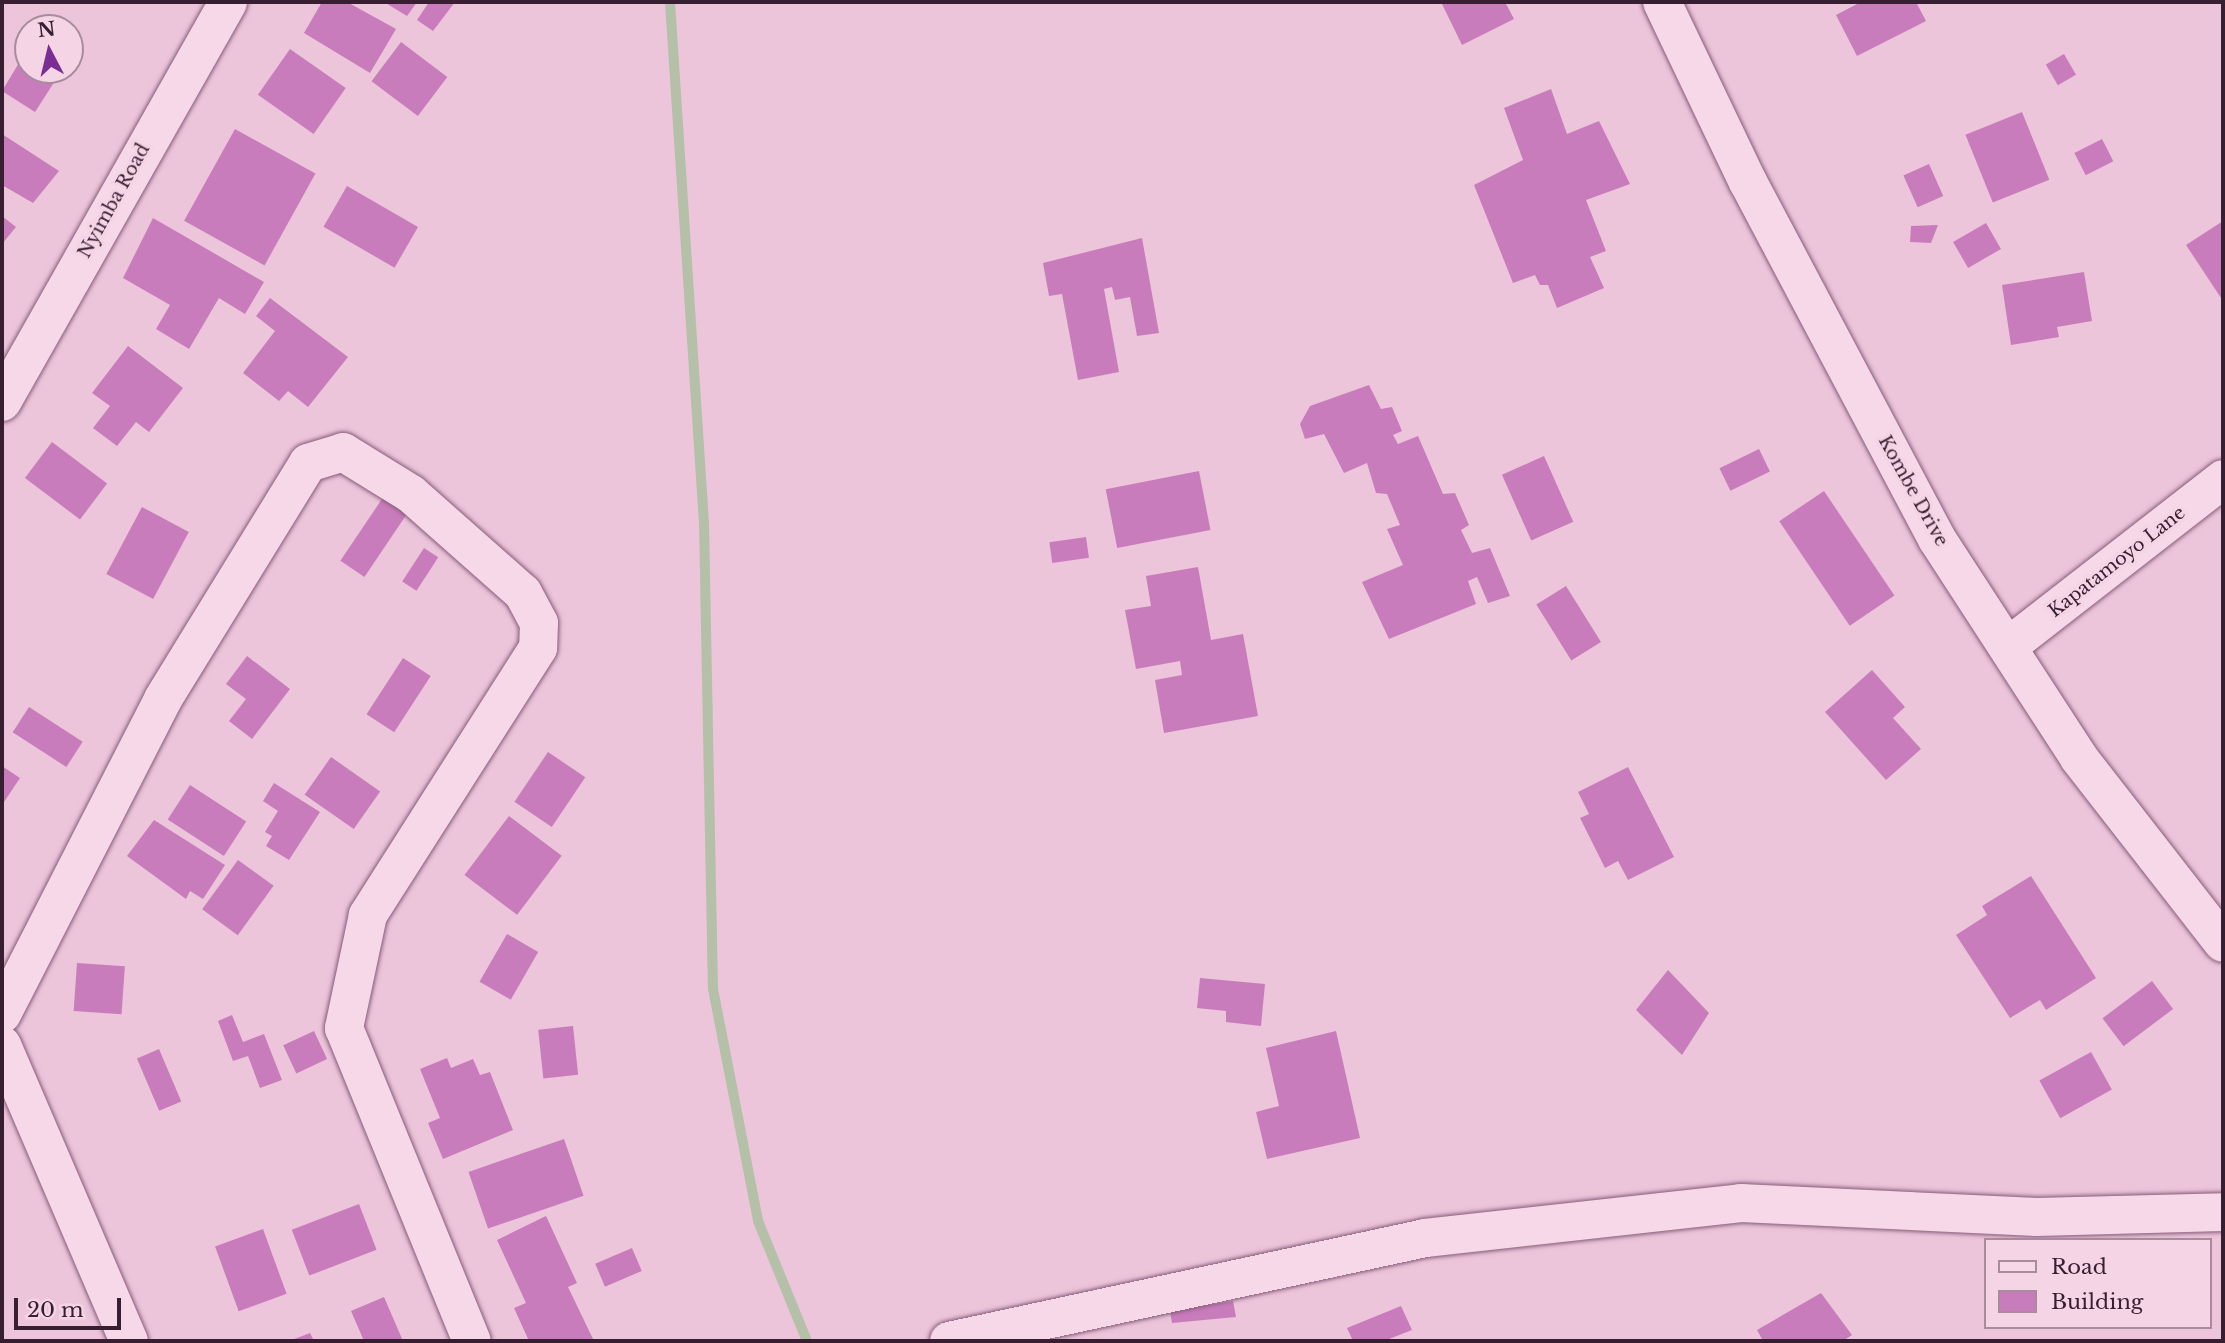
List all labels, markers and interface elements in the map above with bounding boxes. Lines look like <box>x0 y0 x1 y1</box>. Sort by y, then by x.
north arrow <box>14 14 84 84</box>
text: N <box>36 17 57 42</box>
street label: Nyimba Road <box>74 140 154 262</box>
street label: Kombe Drive <box>1874 432 1952 550</box>
street label: Kapatamoyo Lane <box>2044 502 2190 622</box>
legend <box>1983 1238 2211 1329</box>
text: Road <box>2051 1254 2107 1280</box>
scale bar <box>18 1284 124 1328</box>
text: Building <box>2051 1289 2143 1315</box>
text: 20 m <box>27 1297 84 1323</box>

